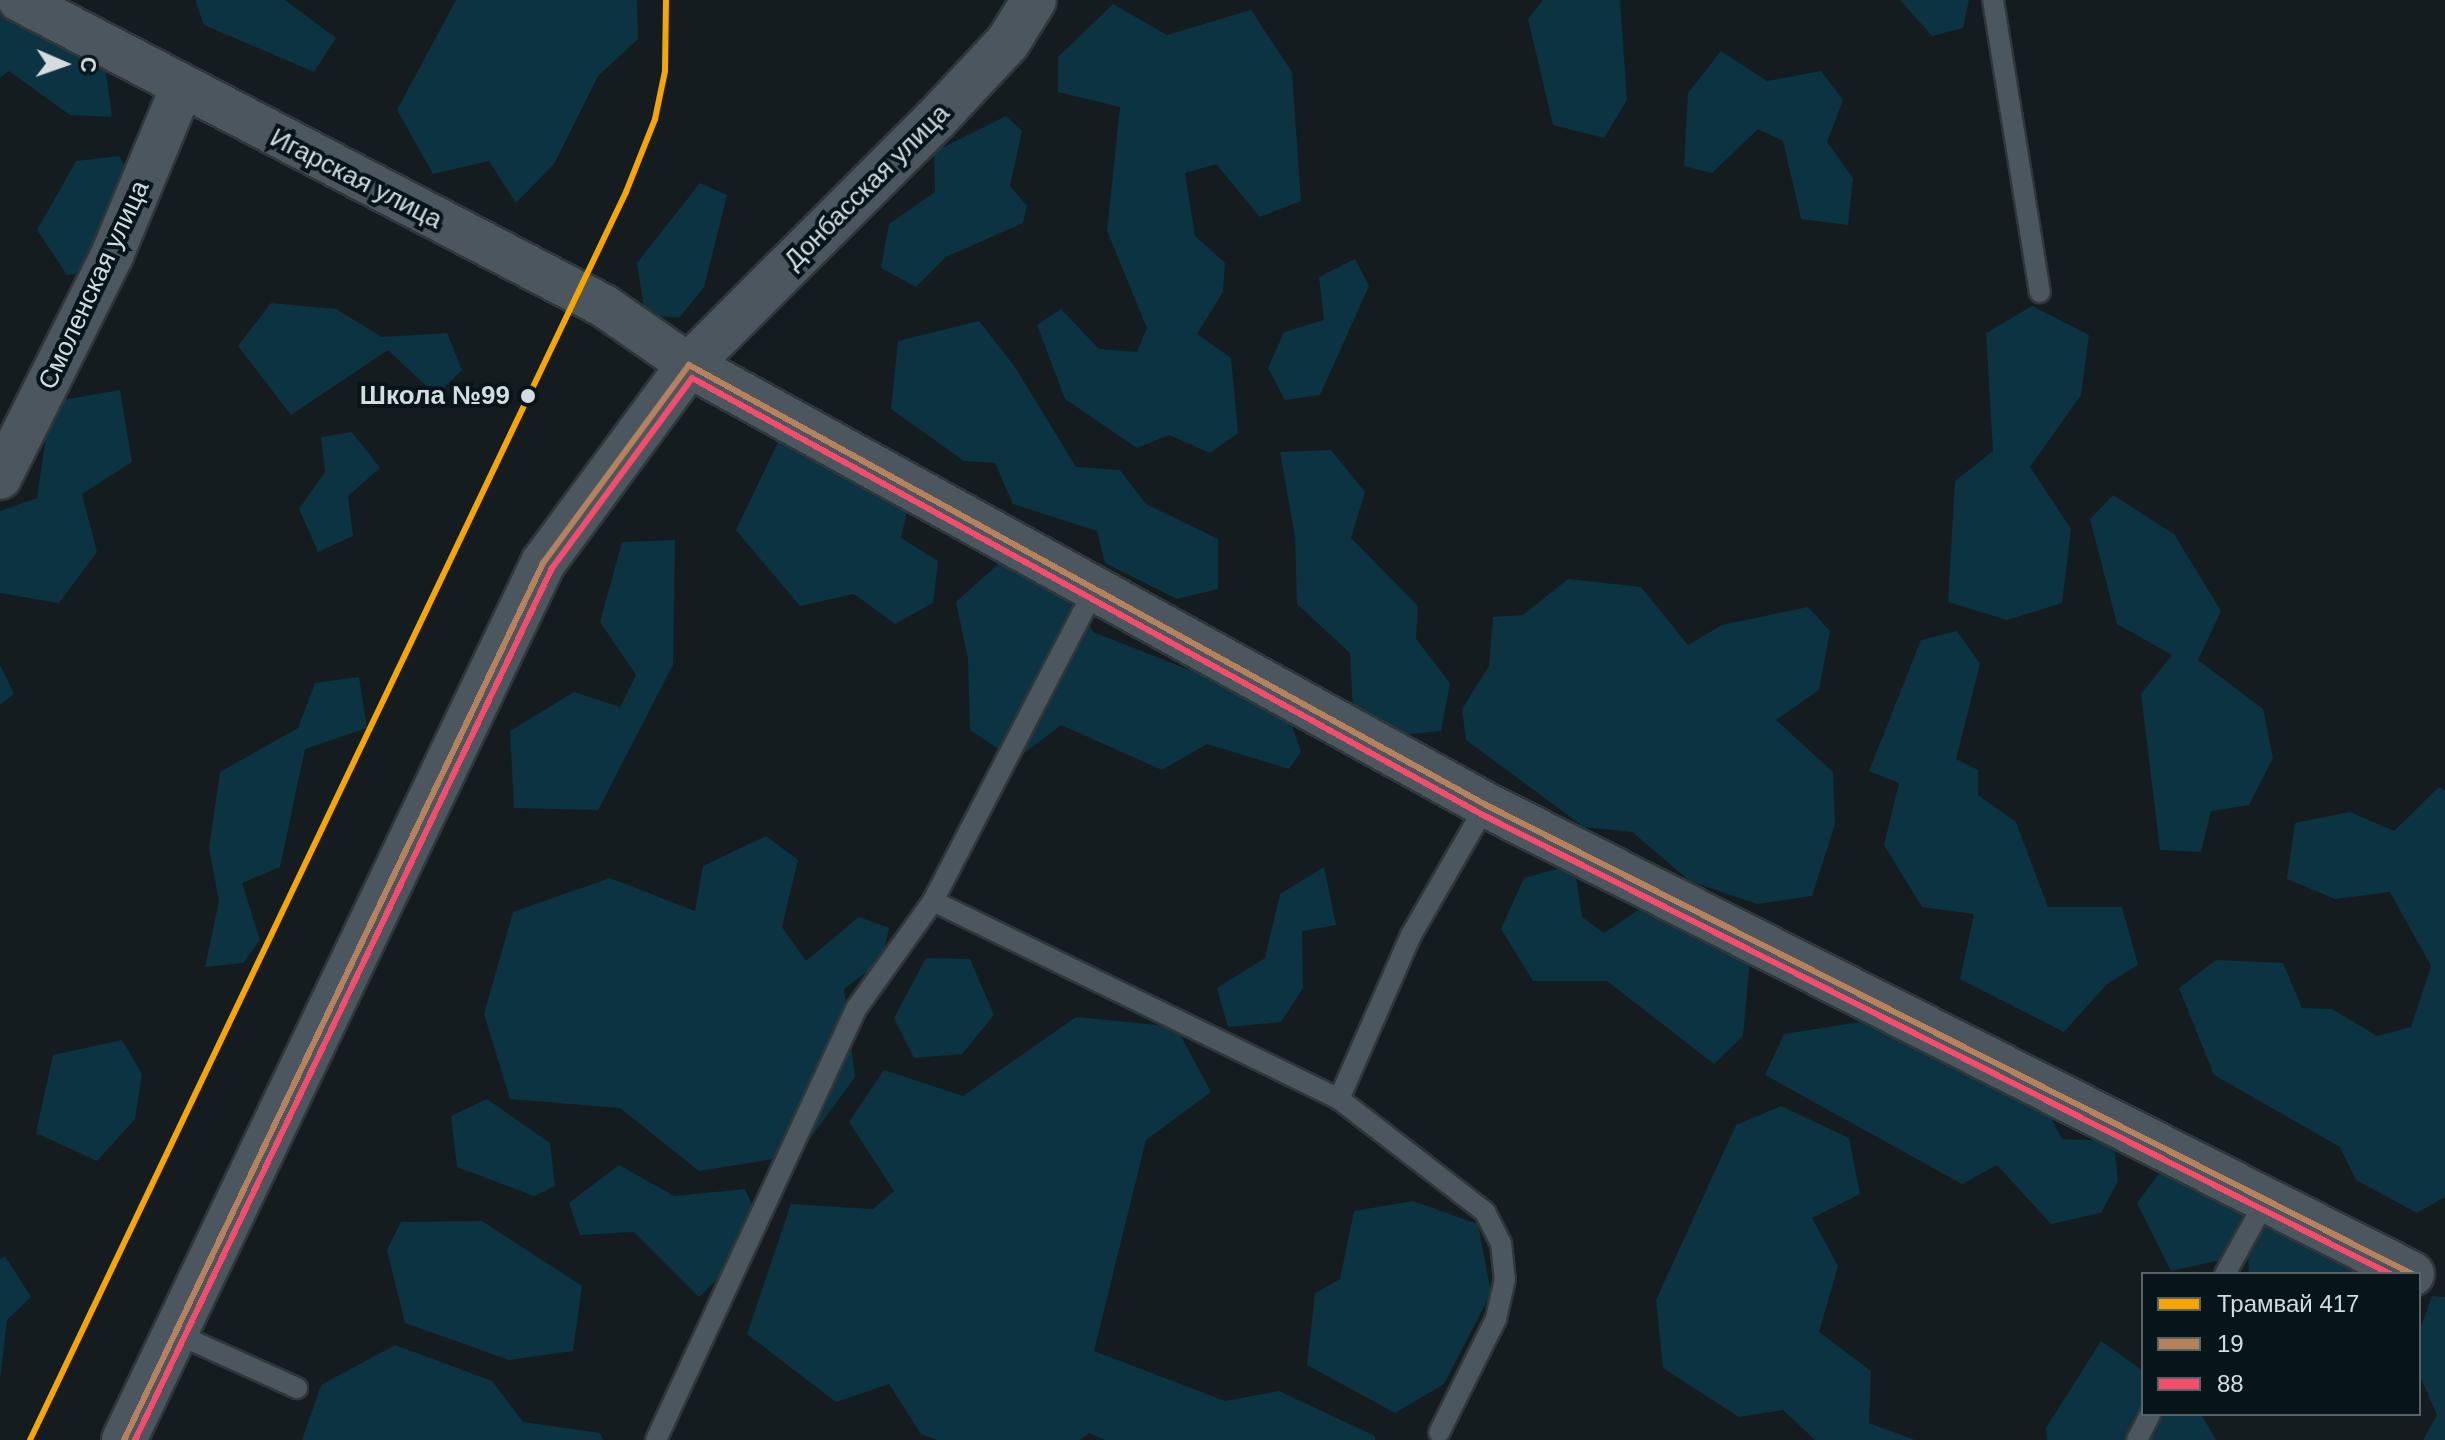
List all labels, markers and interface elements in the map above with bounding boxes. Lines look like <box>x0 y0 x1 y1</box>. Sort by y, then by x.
north arrow <box>24 24 104 104</box>
text: С <box>76 56 101 73</box>
street label: Донбасская улица <box>778 98 956 276</box>
street label: Игарская улица <box>265 122 447 236</box>
street label: Смоленская улица <box>32 176 156 394</box>
place label: Школа №99 <box>360 380 510 412</box>
marker: Школа №99 <box>517 385 539 407</box>
legend <box>2141 1272 2421 1416</box>
text: Трамвай 417 <box>2217 1290 2359 1317</box>
text: 19 <box>2217 1330 2244 1357</box>
text: 88 <box>2217 1370 2244 1397</box>

